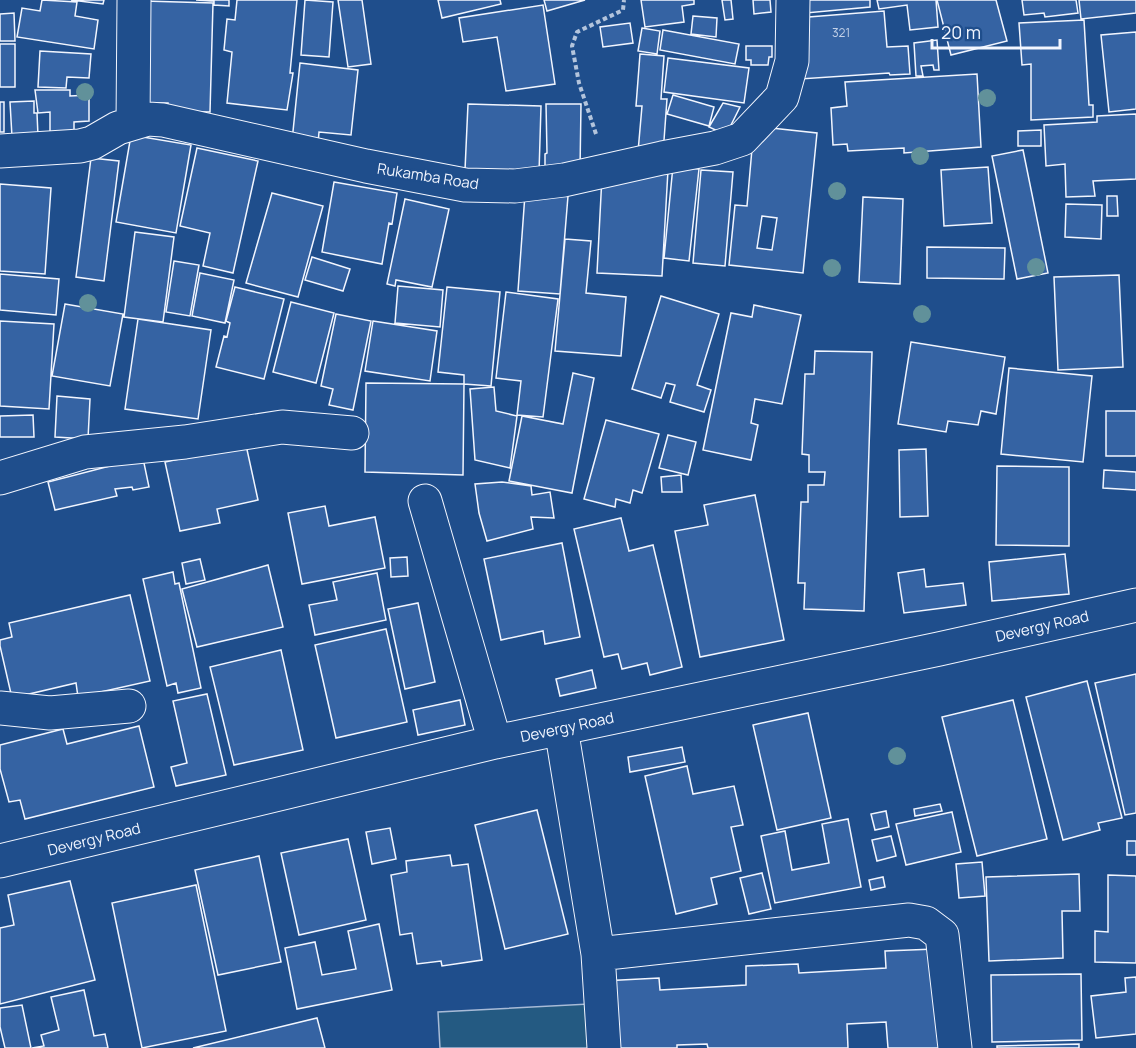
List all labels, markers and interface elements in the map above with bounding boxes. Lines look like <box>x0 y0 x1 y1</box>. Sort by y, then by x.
scale bar <box>932 12 1060 50</box>
text: 20 m <box>941 20 981 44</box>
house number: 321 <box>832 24 850 41</box>
street label: Rukamba Road <box>376 158 480 194</box>
street label: Devergy Road <box>993 605 1091 647</box>
street label: Devergy Road <box>518 707 616 747</box>
street label: Devergy Road <box>45 817 143 861</box>

